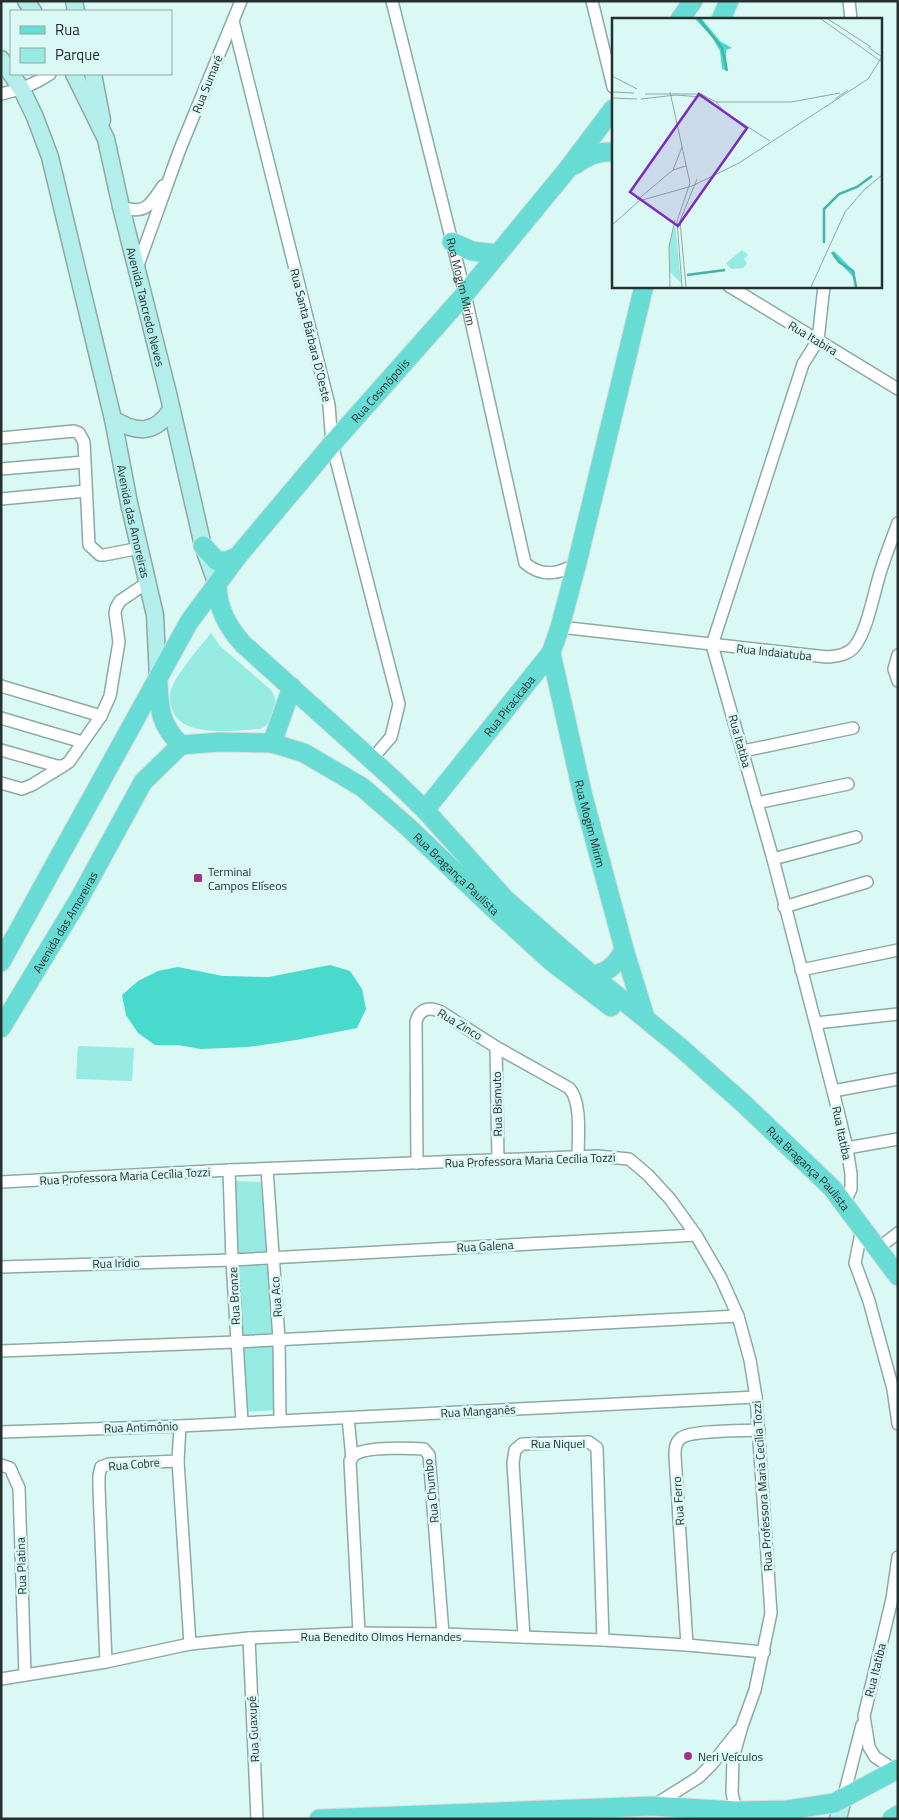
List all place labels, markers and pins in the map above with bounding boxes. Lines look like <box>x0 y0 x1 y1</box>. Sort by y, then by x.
place label: Terminal Campos Elíseos <box>208 862 287 895</box>
marker: Terminal Campos Elíseos <box>192 872 204 884</box>
place label: Neri Veículos <box>698 1747 764 1766</box>
marker: Neri Veículos <box>682 1750 694 1762</box>

